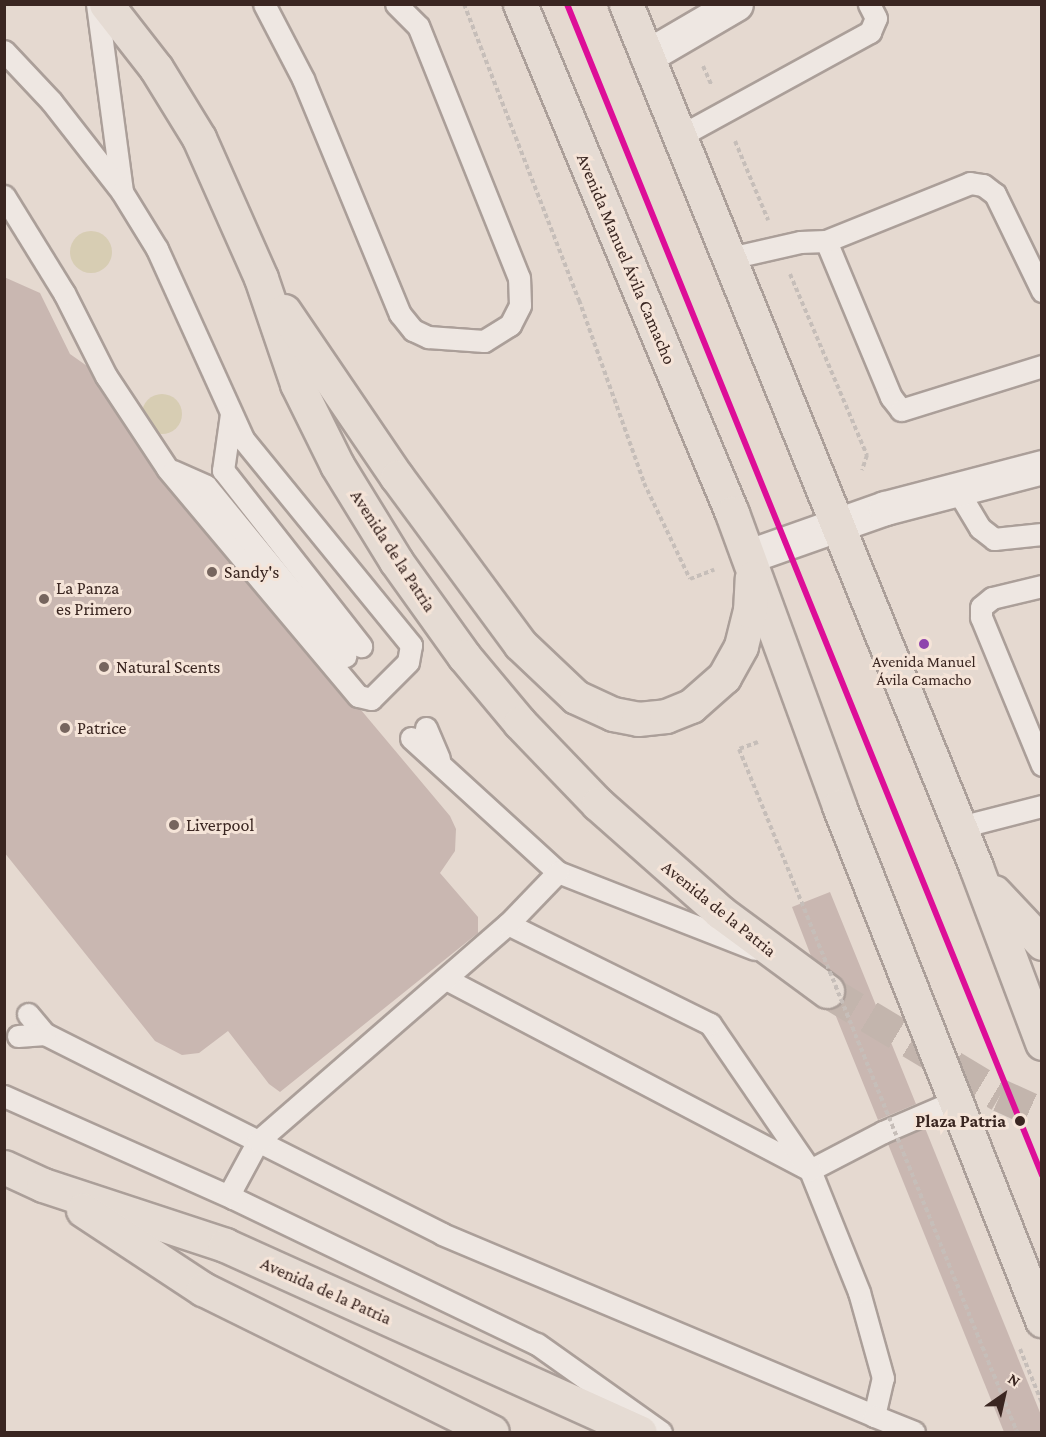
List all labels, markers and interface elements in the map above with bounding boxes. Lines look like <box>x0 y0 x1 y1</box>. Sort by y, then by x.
street label: Avenida Manuel Ávila Camacho <box>572 150 680 368</box>
street label: Avenida de la Patria <box>346 486 440 616</box>
place label: Sandy's <box>224 561 279 583</box>
marker: Sandy's <box>205 565 219 579</box>
place label: La Panza es Primero <box>56 578 132 620</box>
marker: La Panza es Primero <box>37 592 51 606</box>
marker: Avenida Manuel Ávila Camacho <box>918 638 930 650</box>
place label: Avenida Manuel Ávila Camacho <box>872 652 976 690</box>
place label: Natural Scents <box>116 656 220 678</box>
marker: Natural Scents <box>97 660 111 674</box>
place label: Patrice <box>77 717 126 739</box>
marker: Patrice <box>58 721 72 735</box>
place label: Liverpool <box>186 814 254 836</box>
marker: Liverpool <box>167 818 181 832</box>
street label: Avenida de la Patria <box>657 856 781 962</box>
place label: Plaza Patria <box>915 1110 1006 1132</box>
marker: Plaza Patria <box>1011 1112 1029 1130</box>
street label: Avenida de la Patria <box>257 1252 395 1330</box>
north arrow <box>974 1365 1034 1425</box>
text: N <box>1005 1370 1024 1390</box>

